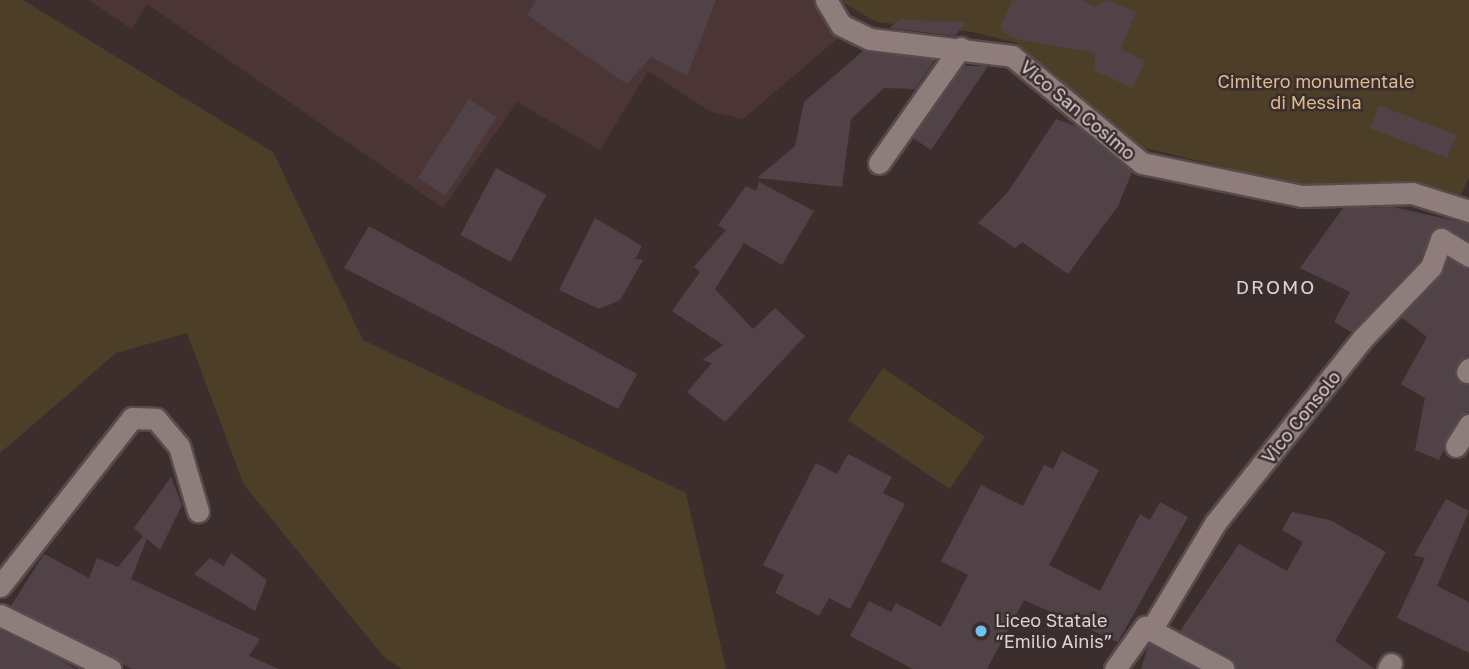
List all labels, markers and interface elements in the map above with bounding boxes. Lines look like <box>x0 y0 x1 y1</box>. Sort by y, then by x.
street label: Vico San Cosimo <box>1016 56 1140 164</box>
park label: Cimitero monumentale di Messina <box>1218 71 1414 114</box>
district label: DROMO <box>1236 276 1316 298</box>
street label: Vico Consolo <box>1257 366 1345 468</box>
place label: Liceo Statale “Emilio Ainis” <box>995 610 1113 652</box>
marker: Liceo Statale “Emilio Ainis” <box>973 623 989 639</box>

